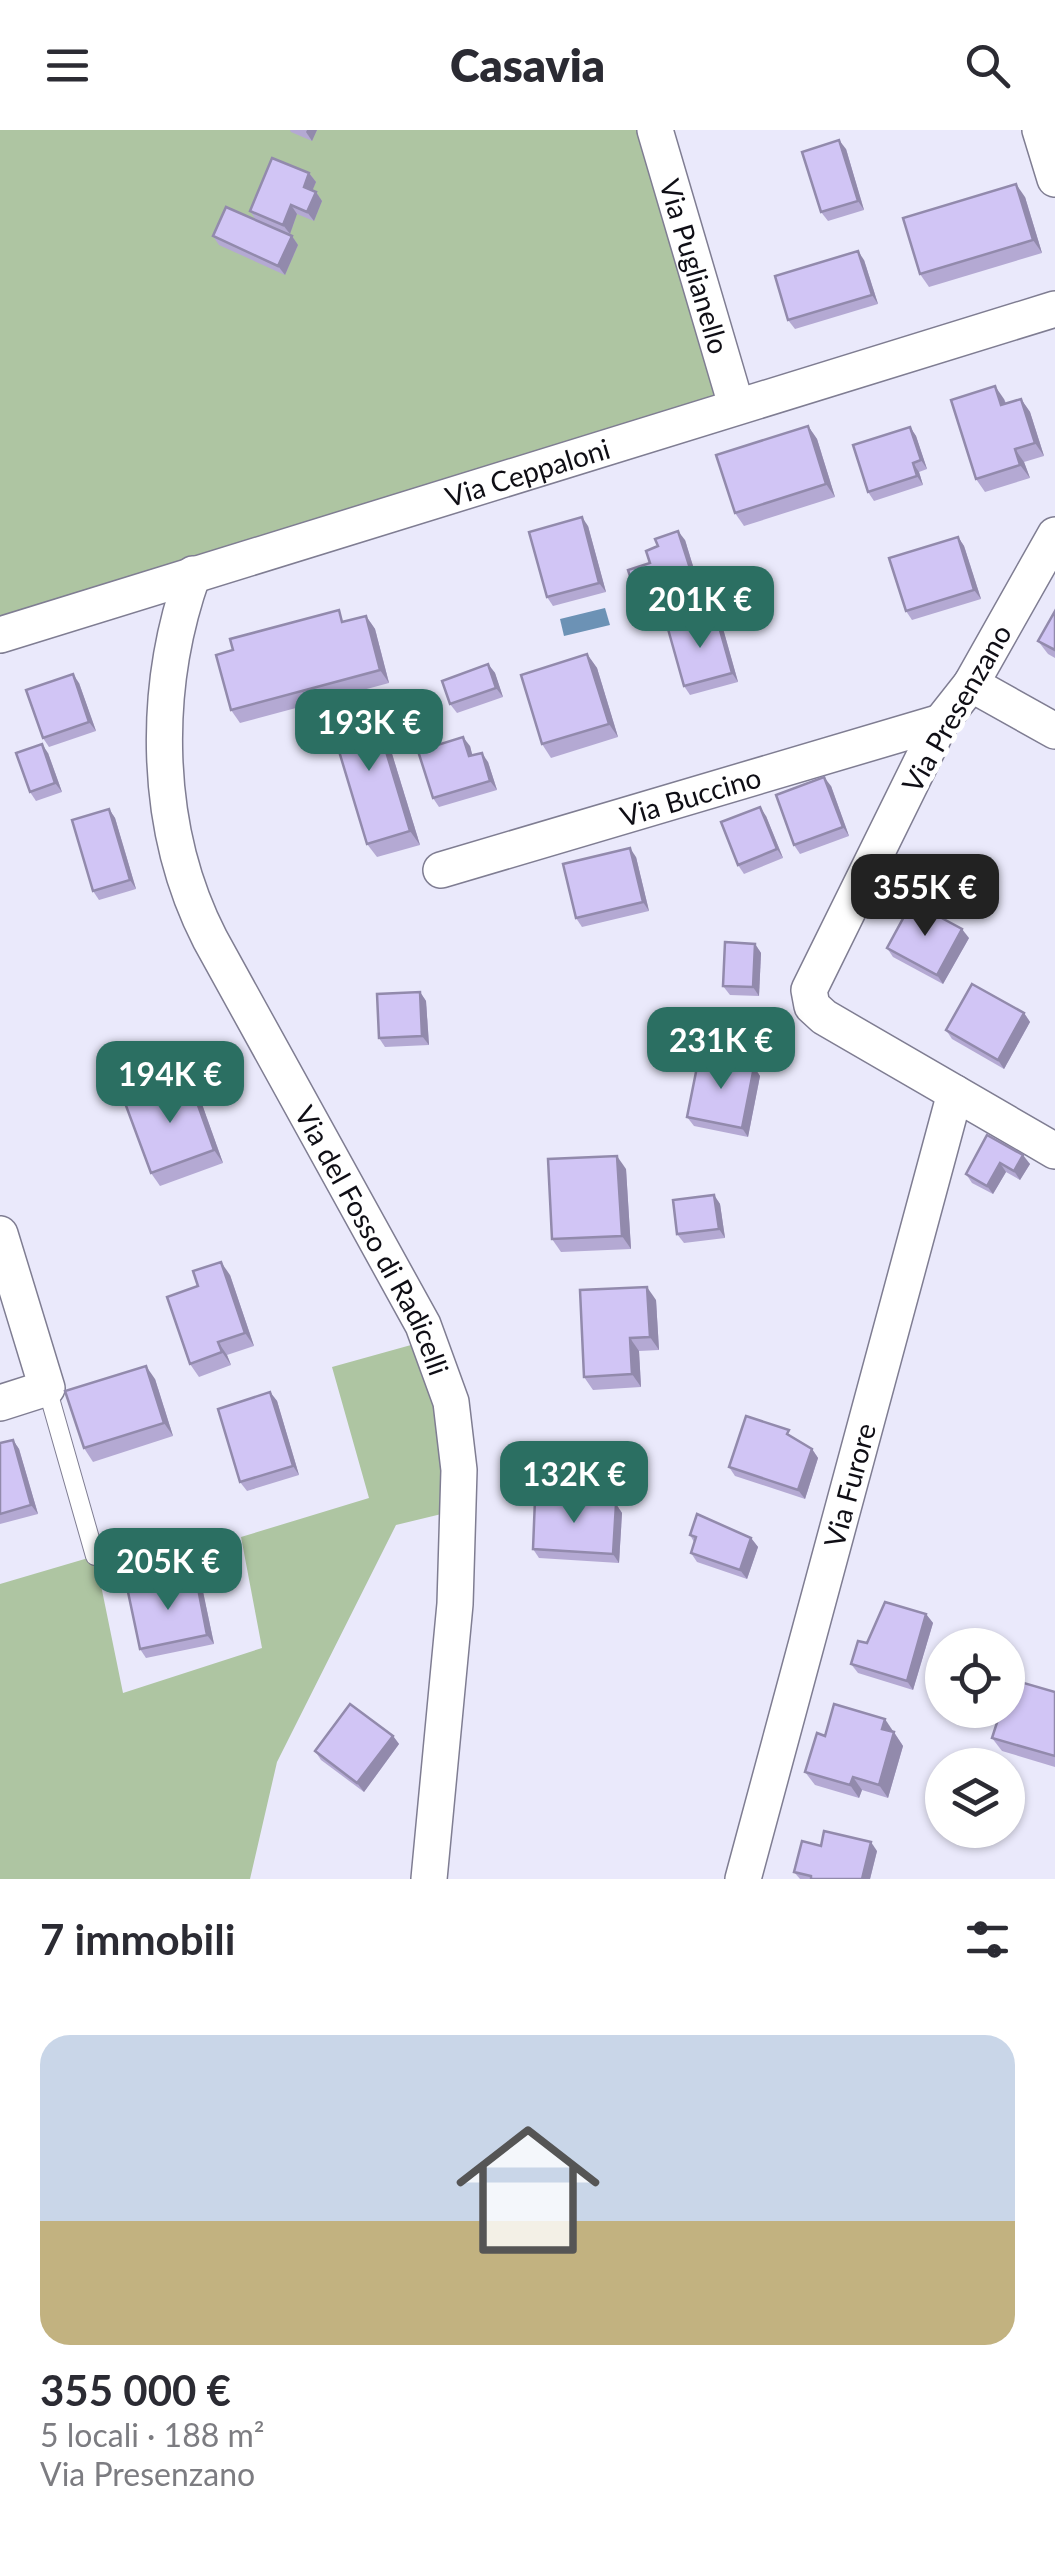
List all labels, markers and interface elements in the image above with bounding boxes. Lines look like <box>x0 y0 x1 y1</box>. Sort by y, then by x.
icon: menu <box>40 38 95 93</box>
text: Casavia <box>450 38 605 92</box>
icon: search <box>960 38 1015 93</box>
street label: Via Puglianello <box>653 175 737 358</box>
street label: Via Ceppaloni <box>441 431 614 513</box>
pin: 201K € <box>619 566 781 651</box>
text: 201K € <box>648 579 752 618</box>
street label: Via Presenzano <box>894 618 1018 798</box>
pin: 193K € <box>288 689 450 774</box>
text: 193K € <box>317 702 421 741</box>
street label: Via Buccino <box>616 759 765 833</box>
pin: 355K € <box>844 854 1006 939</box>
text: 355K € <box>873 867 977 906</box>
pin: 231K € <box>640 1007 802 1092</box>
text: 231K € <box>669 1020 773 1059</box>
pin: 194K € <box>89 1041 251 1126</box>
text: 194K € <box>118 1054 222 1093</box>
street label: Via del Fosso di Radicelli <box>288 1100 457 1380</box>
street label: Via Furore <box>816 1419 882 1551</box>
pin: 132K € <box>493 1441 655 1526</box>
text: 132K € <box>522 1454 626 1493</box>
pin: 205K € <box>87 1528 249 1613</box>
text: 205K € <box>116 1541 220 1580</box>
map controls <box>925 1628 1025 1848</box>
button: locate <box>925 1628 1025 1728</box>
button: layers <box>925 1748 1025 1848</box>
icon: filters <box>960 1912 1015 1967</box>
text: 7 immobili <box>40 1914 235 1964</box>
icon: home <box>438 2100 618 2280</box>
text: 355 000 € <box>40 2365 231 2415</box>
text: 5 locali · 188 m² <box>40 2415 264 2454</box>
text: Via Presenzano <box>40 2454 255 2493</box>

